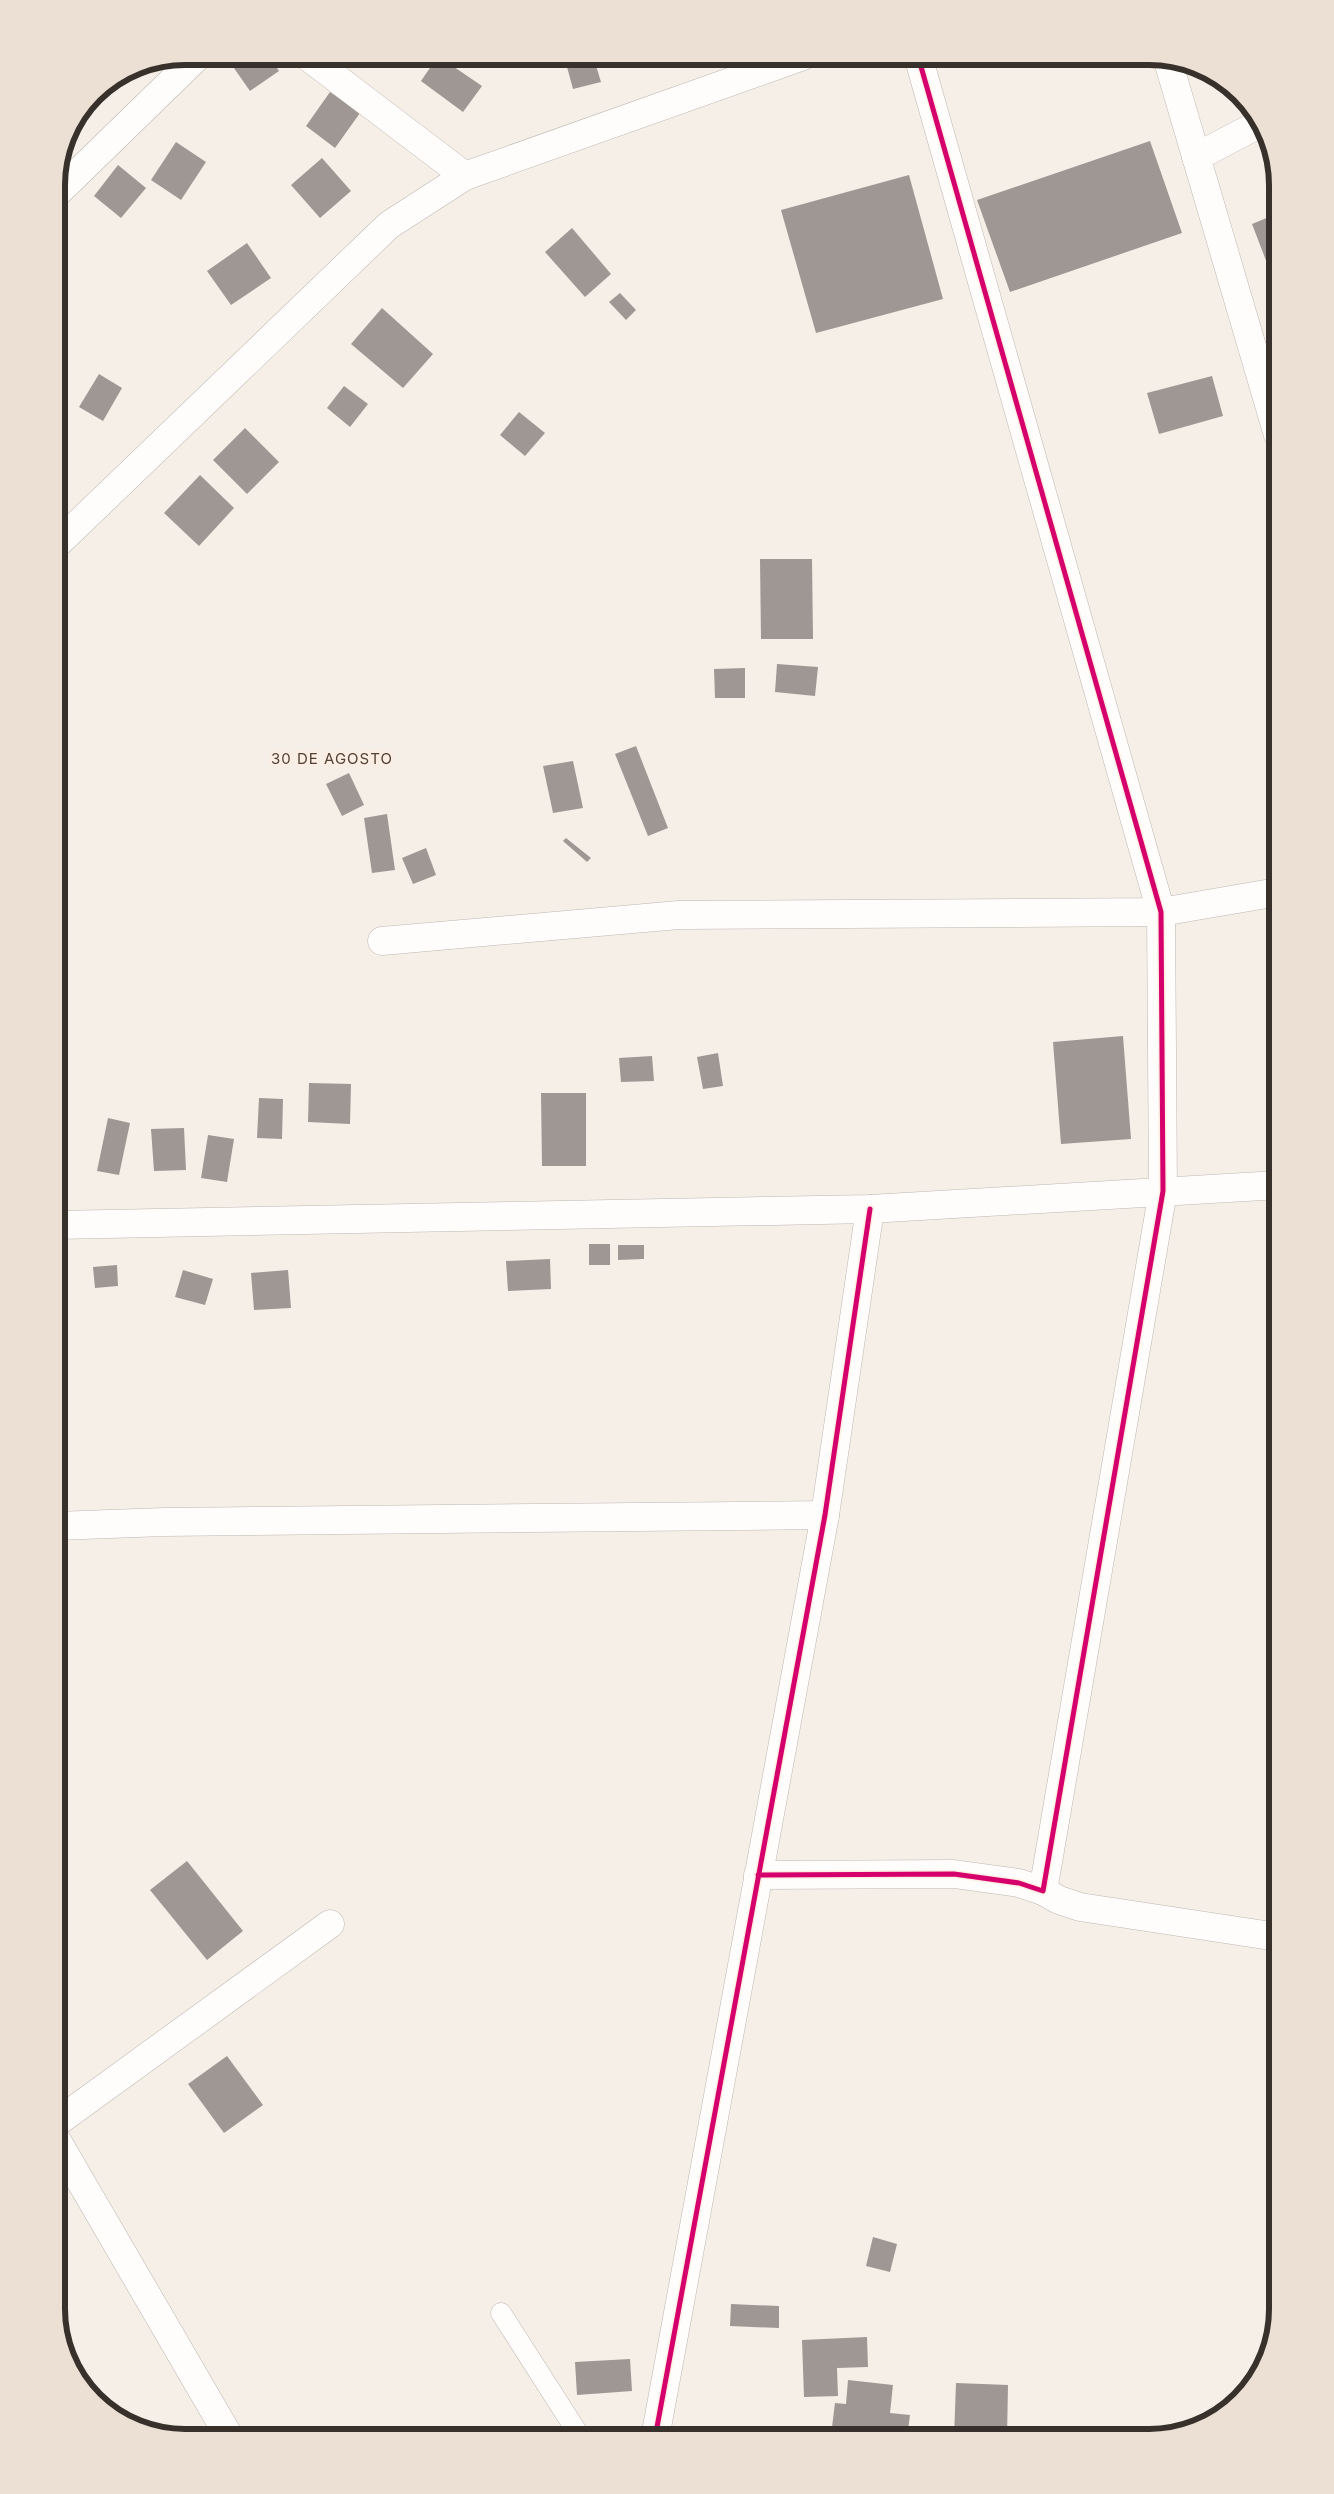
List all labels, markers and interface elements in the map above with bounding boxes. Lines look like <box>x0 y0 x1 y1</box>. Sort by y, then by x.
district label: 30 DE AGOSTO <box>271 749 393 768</box>

